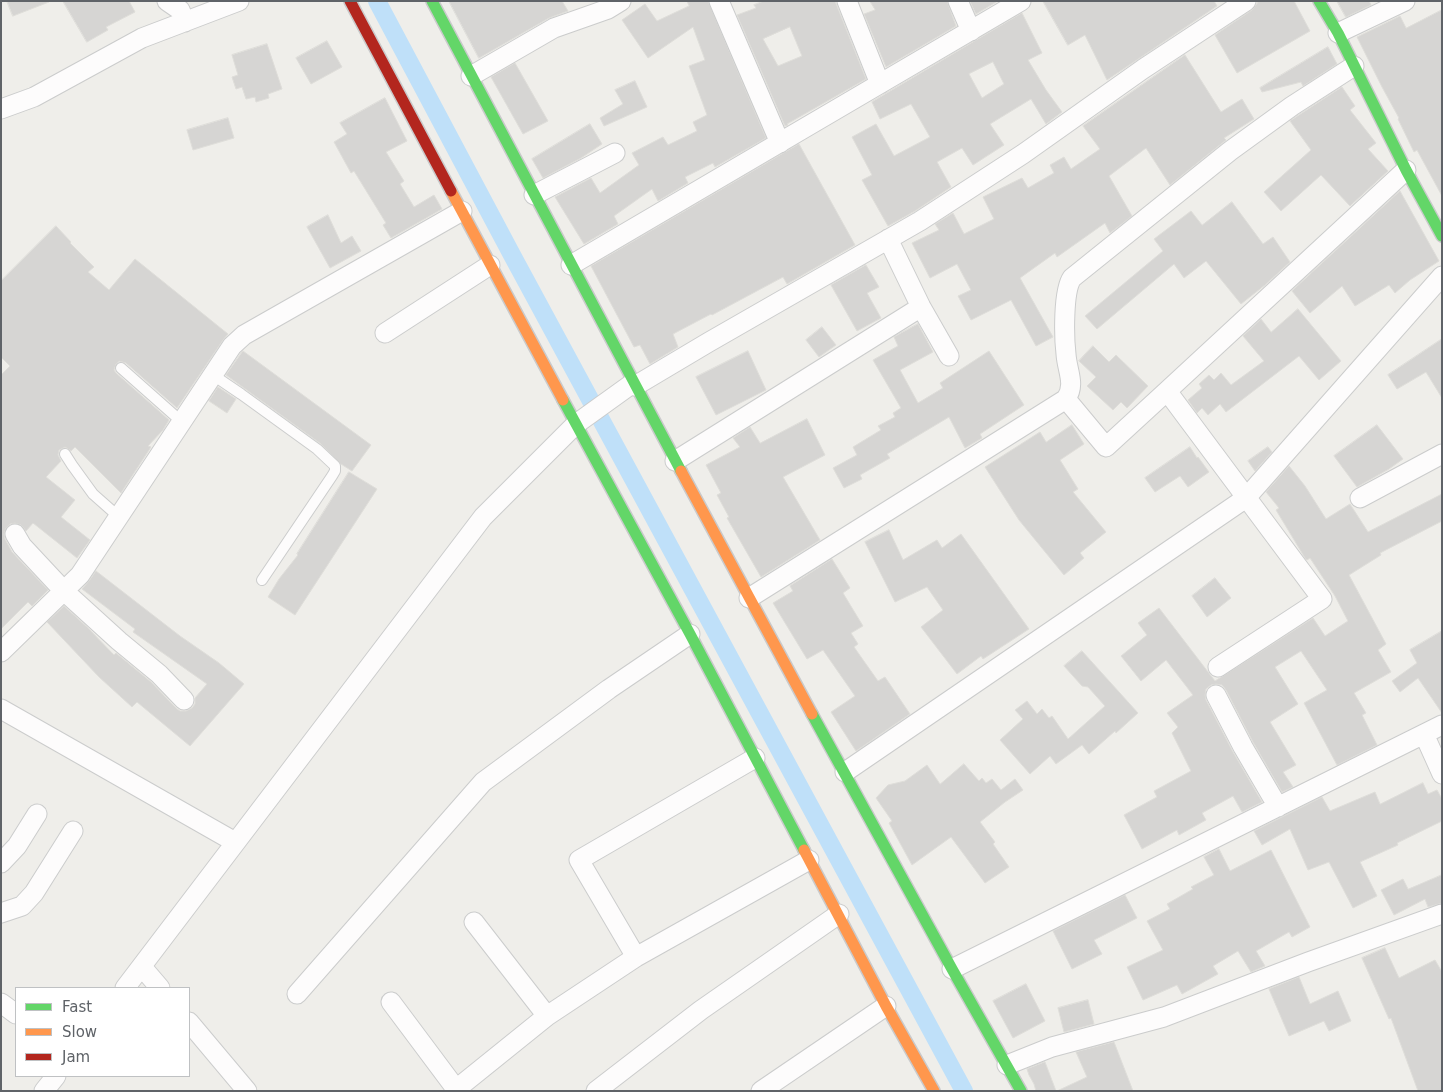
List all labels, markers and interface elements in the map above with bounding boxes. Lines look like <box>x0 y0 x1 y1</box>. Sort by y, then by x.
legend <box>15 987 190 1077</box>
text: Fast <box>62 998 92 1016</box>
text: Slow <box>62 1023 97 1041</box>
text: Jam <box>62 1048 90 1066</box>

